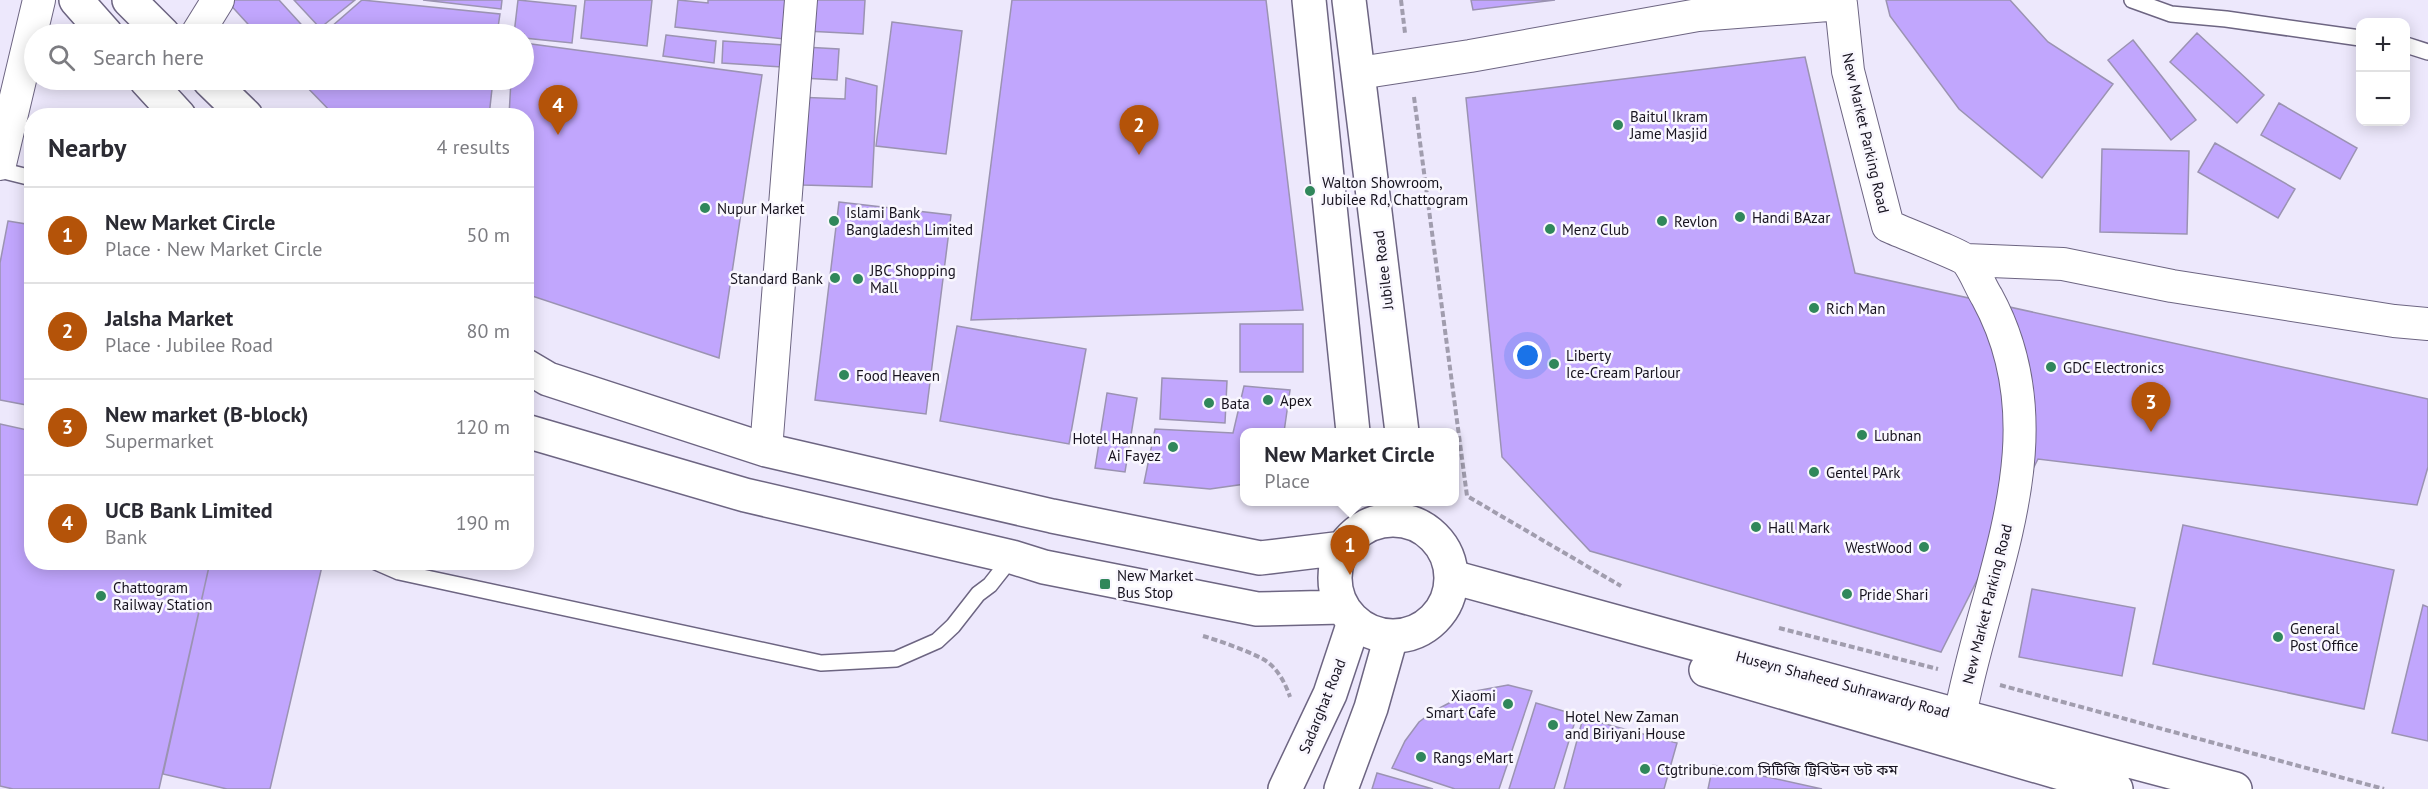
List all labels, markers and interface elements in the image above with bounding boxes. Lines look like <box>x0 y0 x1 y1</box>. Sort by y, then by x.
map controls <box>2356 18 2410 126</box>
button: + <box>2356 18 2410 72</box>
search box <box>24 24 534 90</box>
icon: search <box>45 41 78 74</box>
text: Search here <box>93 43 204 71</box>
street label: New Market Parking Road <box>1838 51 1894 215</box>
button: − <box>2356 72 2410 126</box>
pin: 4 <box>538 86 578 135</box>
pin: 2 <box>1120 106 1158 155</box>
place label: Baitul Ikram Jame Masjid <box>1629 107 1708 143</box>
marker: Baitul Ikram Jame Masjid <box>1611 118 1625 132</box>
text: Nearby <box>48 131 126 164</box>
text: 4 results <box>437 134 510 160</box>
place label: Walton Showroom, Jubilee Rd, Chattogram <box>1321 173 1468 209</box>
marker: Walton Showroom, Jubilee Rd, Chattogram <box>1303 184 1317 198</box>
place label: Nupur Market <box>717 199 805 218</box>
marker: Nupur Market <box>698 201 712 215</box>
place label: Islami Bank Bangladesh Limited <box>846 203 973 239</box>
text: New Market Circle <box>105 208 275 236</box>
place label: Handi BAzar <box>1752 208 1830 227</box>
marker: Handi BAzar <box>1733 210 1747 224</box>
place label: Revlon <box>1674 212 1717 231</box>
marker: Islami Bank Bangladesh Limited <box>827 214 841 228</box>
marker: Revlon <box>1655 214 1669 228</box>
place label: Menz Club <box>1562 220 1629 239</box>
text: 1 <box>62 222 73 248</box>
text: 50 m <box>467 222 510 248</box>
marker: Menz Club <box>1543 222 1557 236</box>
street label: Jubilee Road <box>1369 229 1397 312</box>
text: Place · New Market Circle <box>105 236 322 262</box>
place label: JBC Shopping Mall <box>869 261 956 297</box>
place label: Standard Bank <box>730 269 824 288</box>
marker: Standard Bank <box>828 271 842 285</box>
marker: JBC Shopping Mall <box>851 272 865 286</box>
place label: Rich Man <box>1826 299 1885 318</box>
marker: Rich Man <box>1807 301 1821 315</box>
text: Jalsha Market <box>105 304 233 332</box>
text: 2 <box>62 318 73 344</box>
text: 80 m <box>467 318 510 344</box>
text: Place · Jubilee Road <box>105 332 273 358</box>
your location <box>1513 341 1542 370</box>
place label: Liberty Ice-Cream Parlour <box>1566 346 1680 382</box>
marker: Liberty Ice-Cream Parlour <box>1547 357 1561 371</box>
place label: GDC Electronics <box>2063 358 2164 377</box>
marker: GDC Electronics <box>2044 360 2058 374</box>
place label: Food Heaven <box>856 366 940 385</box>
marker: Food Heaven <box>837 368 851 382</box>
pin: 3 <box>2132 382 2170 432</box>
place label: Apex <box>1280 391 1312 410</box>
marker: Apex <box>1261 393 1275 407</box>
place label: Bata <box>1221 394 1250 413</box>
marker: Bata <box>1202 396 1216 410</box>
text: New market (B-block) <box>105 400 308 428</box>
text: 3 <box>62 414 73 440</box>
text: 120 m <box>456 414 510 440</box>
place label: Lubnan <box>1874 426 1922 445</box>
text: Supermarket <box>105 428 213 454</box>
popup <box>1240 428 1459 506</box>
marker: Lubnan <box>1855 428 1869 442</box>
place label: Hotel Hannan Ai Fayez <box>1072 429 1161 465</box>
marker: Hotel Hannan Ai Fayez <box>1166 440 1180 454</box>
text: New Market Circle <box>1264 440 1435 468</box>
place label: Gentel PArk <box>1826 463 1901 482</box>
marker: Gentel PArk <box>1807 465 1821 479</box>
text: Place <box>1264 468 1310 494</box>
text: UCB Bank Limited <box>105 496 273 524</box>
text: 4 <box>62 510 73 536</box>
text: 190 m <box>456 510 510 536</box>
place label: Hall Mark <box>1768 518 1831 537</box>
marker: Hall Mark <box>1749 520 1763 534</box>
street label: New Market Parking Road <box>1958 522 2016 686</box>
text: Bank <box>105 524 147 550</box>
pin: 1 <box>1330 526 1370 575</box>
place label: WestWood <box>1845 538 1912 557</box>
marker: WestWood <box>1917 540 1931 554</box>
place label: New Market Bus Stop <box>1117 566 1193 602</box>
marker: New Market Bus Stop <box>1098 577 1112 591</box>
place label: Chattogram Railway Station <box>113 578 212 614</box>
place label: Pride Shari <box>1859 585 1928 604</box>
marker: Pride Shari <box>1840 587 1854 601</box>
marker: Chattogram Railway Station <box>94 589 108 603</box>
place label: General Post Office <box>2290 619 2358 655</box>
marker: General Post Office <box>2271 630 2285 644</box>
street label: Huseyn Shaheed Suhrawardy Road <box>1734 646 1952 722</box>
street label: Sadarghat Road <box>1294 656 1350 756</box>
place label: Xiaomi Smart Cafe <box>1426 686 1496 722</box>
marker: Xiaomi Smart Cafe <box>1501 697 1515 711</box>
place label: Hotel New Zaman and Biriyani House <box>1565 707 1685 743</box>
marker: Hotel New Zaman and Biriyani House <box>1546 718 1560 732</box>
place label: Rangs eMart <box>1433 748 1513 767</box>
marker: Rangs eMart <box>1414 750 1428 764</box>
place label: Ctgtribune.com সিটিজি ট্রিবিউন ডট কম <box>1657 760 1898 779</box>
marker: Ctgtribune.com সিটিজি ট্রিবিউন ডট কম <box>1638 762 1652 776</box>

